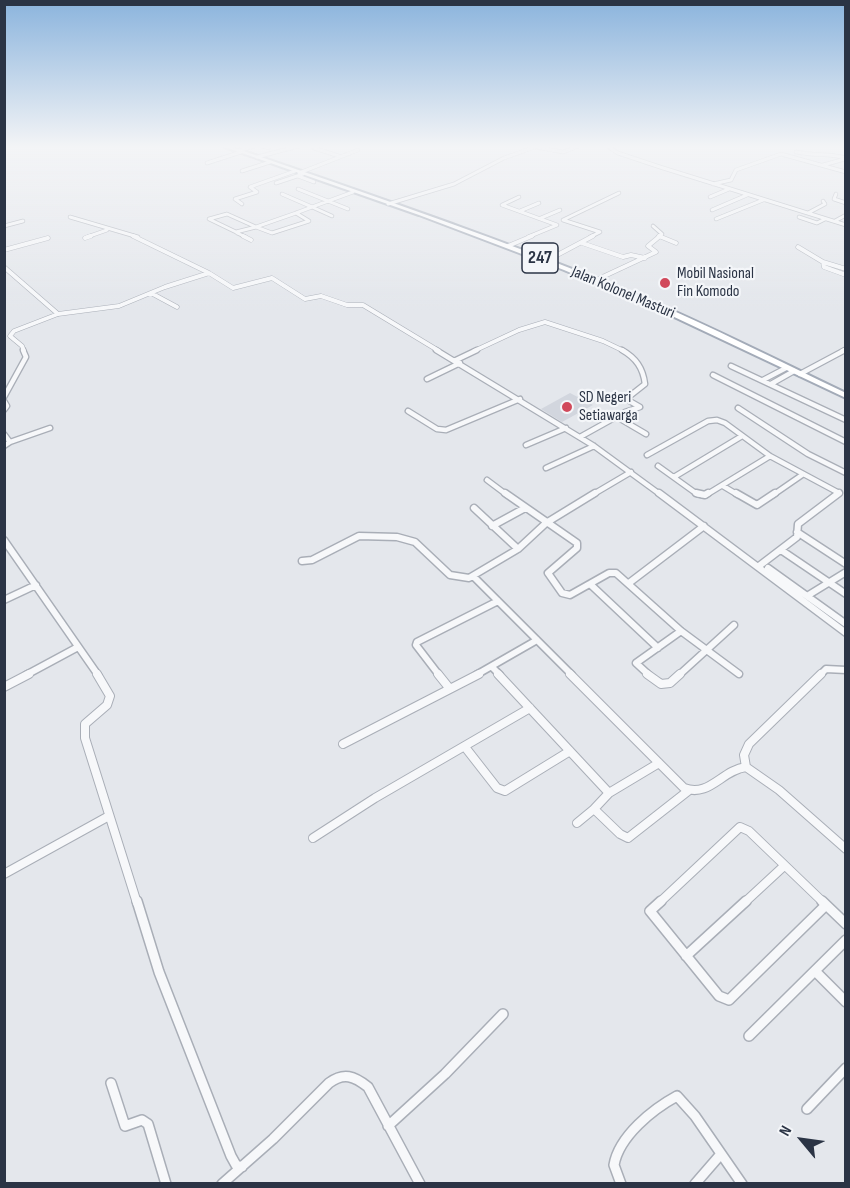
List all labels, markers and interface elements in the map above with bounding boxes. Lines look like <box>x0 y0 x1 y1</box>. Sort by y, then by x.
road number: 247 <box>522 243 558 273</box>
street label: Jalan Kolonel Masturi <box>568 263 678 323</box>
place label: Mobil Nasional Fin Komodo <box>677 264 754 302</box>
marker: Mobil Nasional Fin Komodo <box>658 276 672 290</box>
place label: SD Negeri Setiawarga <box>579 388 638 426</box>
marker: SD Negeri Setiawarga <box>560 400 574 414</box>
north arrow <box>772 1110 832 1170</box>
text: N <box>775 1123 796 1139</box>

